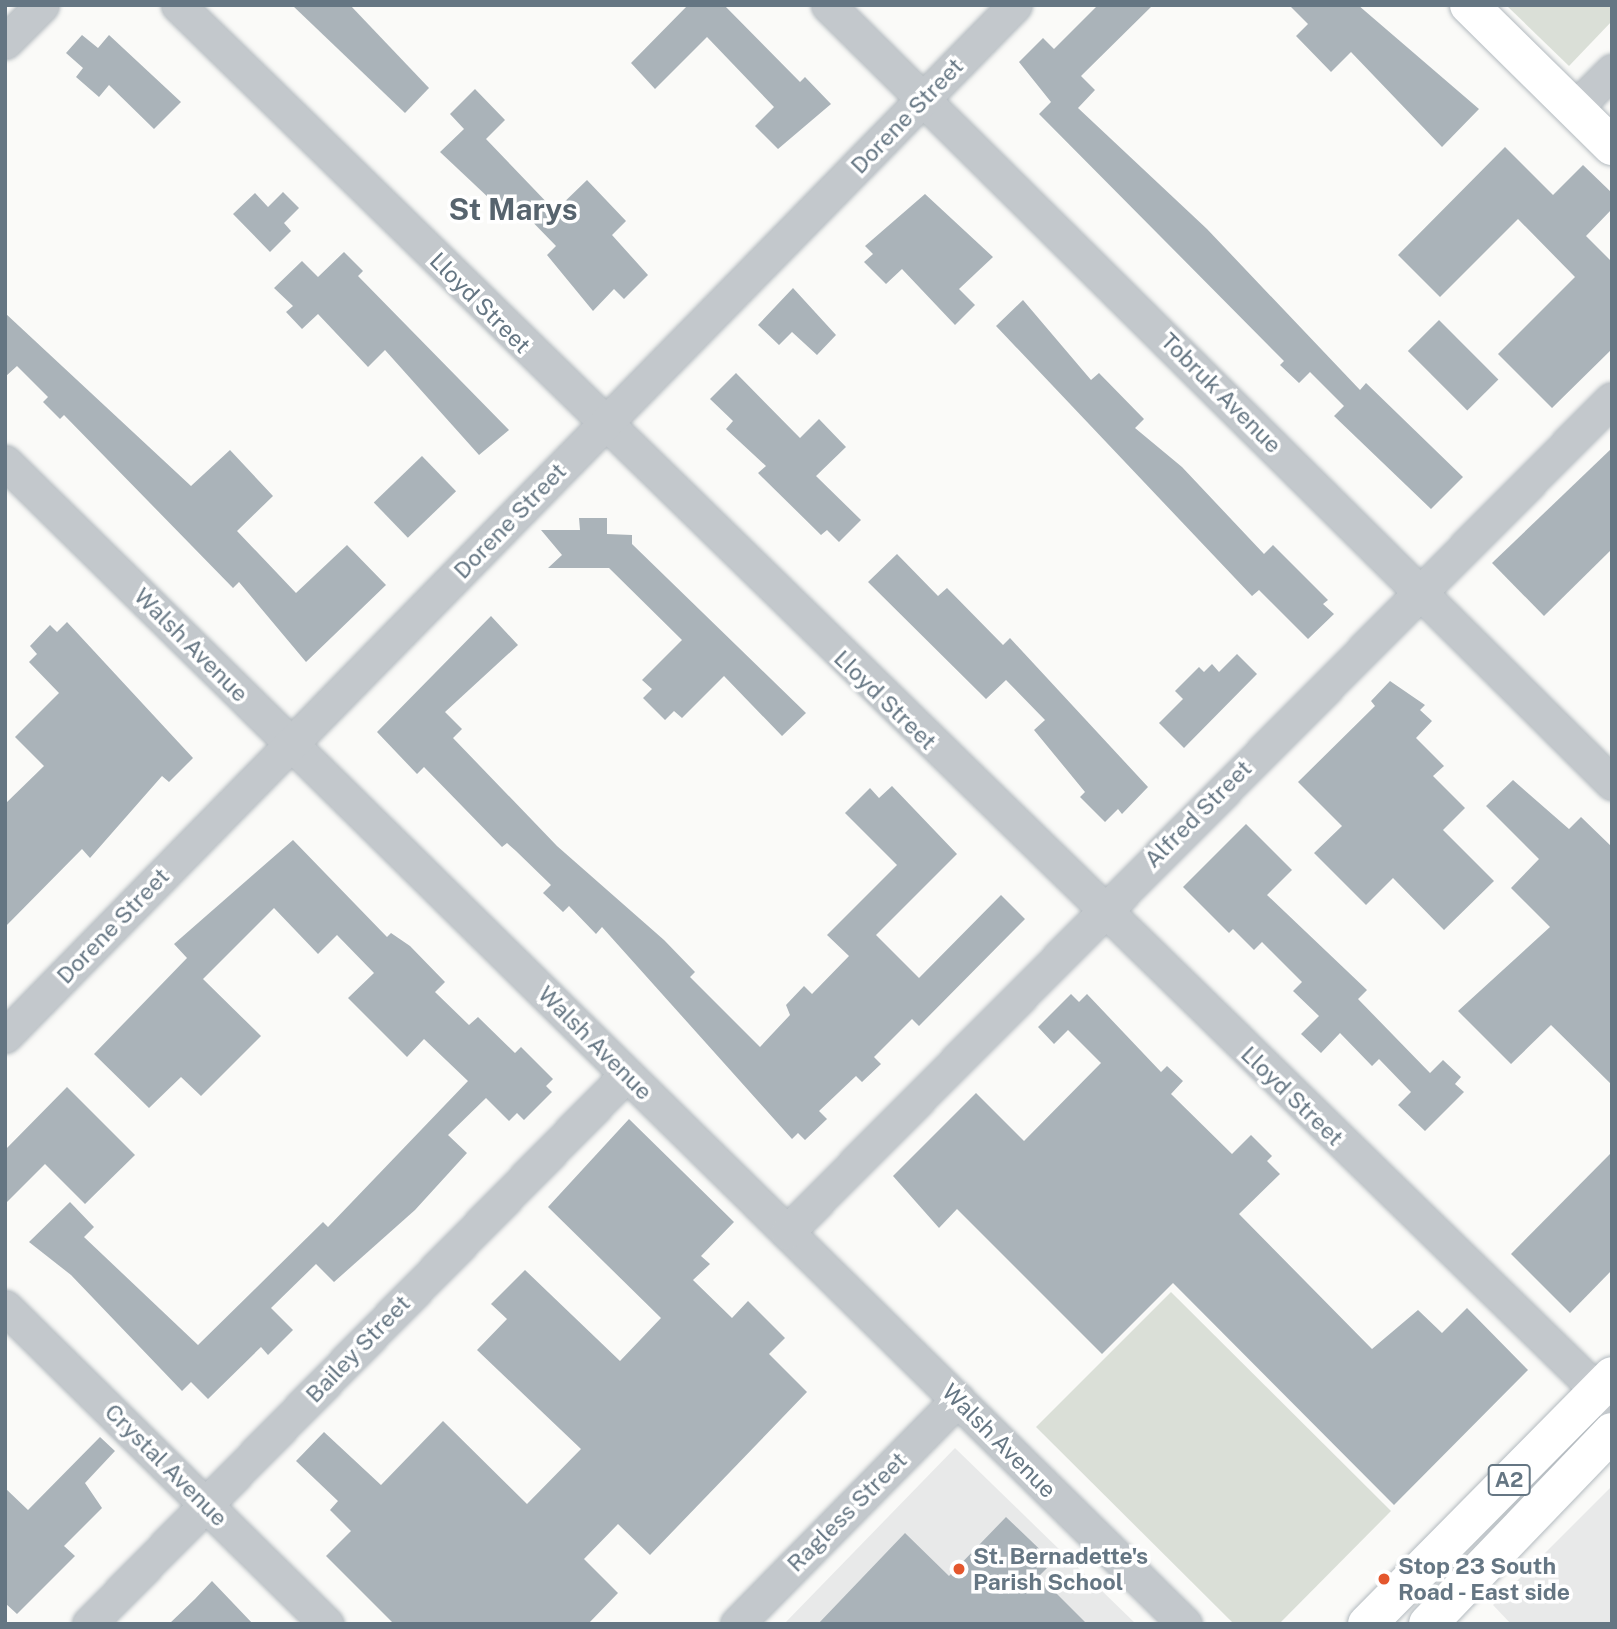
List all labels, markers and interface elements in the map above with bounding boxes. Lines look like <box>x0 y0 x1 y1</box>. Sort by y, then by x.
street label: Dorene Street <box>845 53 969 179</box>
district label: St Marys <box>449 191 577 227</box>
street label: Lloyd Street <box>424 247 536 359</box>
street label: Tobruk Avenue <box>1155 327 1287 459</box>
street label: Dorene Street <box>448 458 572 584</box>
street label: Walsh Avenue <box>128 582 254 708</box>
street label: Lloyd Street <box>828 645 942 755</box>
street label: Alfred Street <box>1139 755 1257 873</box>
street label: Dorene Street <box>51 863 175 989</box>
street label: Walsh Avenue <box>532 980 658 1106</box>
street label: Lloyd Street <box>1235 1041 1349 1151</box>
street label: Bailey Street <box>300 1290 416 1408</box>
street label: Walsh Avenue <box>936 1378 1062 1504</box>
street label: Crystal Avenue <box>99 1398 233 1532</box>
street label: Ragless Street <box>781 1446 913 1578</box>
road number: A2 <box>1486 1462 1532 1498</box>
place label: St. Bernadette's Parish School <box>973 1542 1148 1596</box>
place label: Stop 23 South Road - East side <box>1398 1552 1573 1606</box>
marker: St. Bernadette's Parish School <box>951 1561 967 1577</box>
marker: Stop 23 South Road - East side <box>1376 1571 1392 1587</box>

